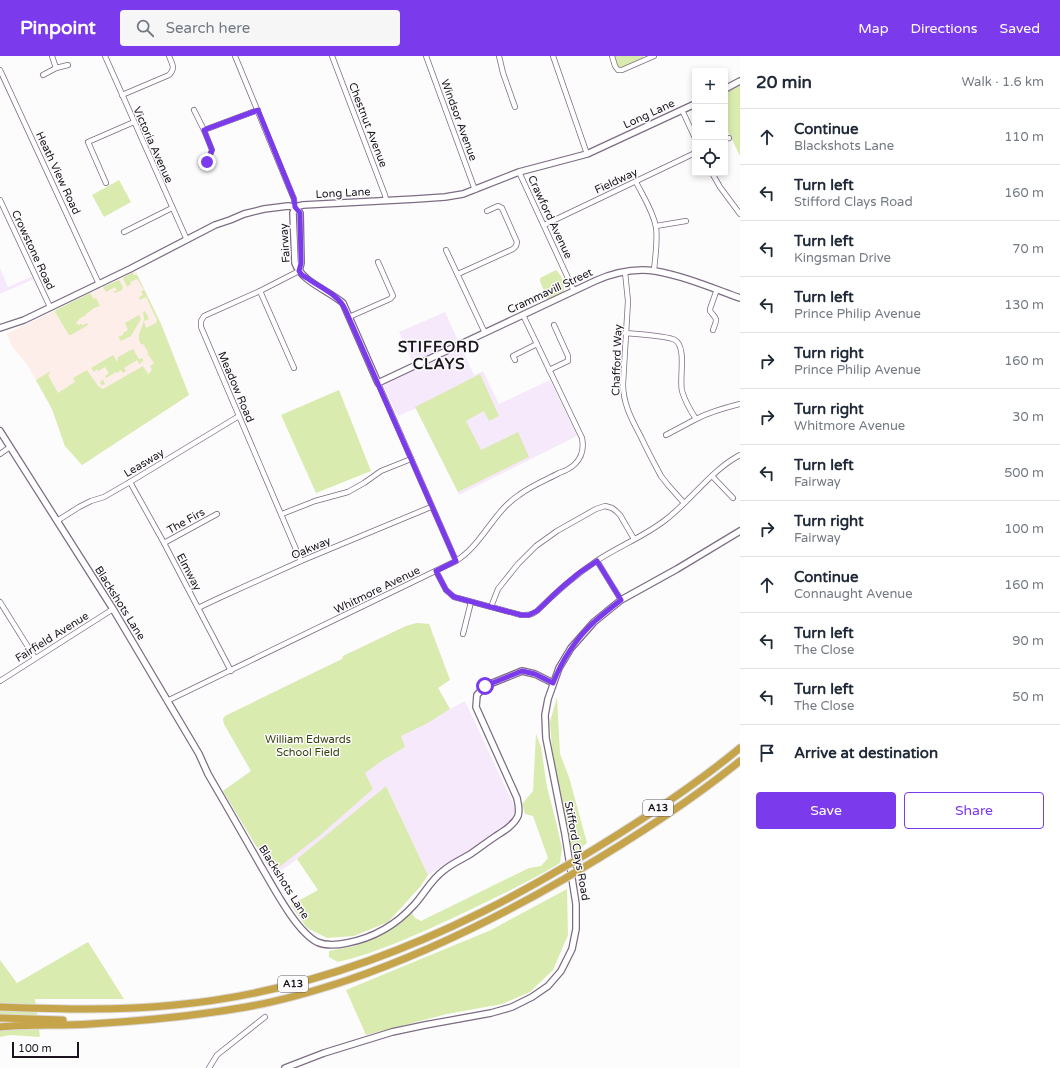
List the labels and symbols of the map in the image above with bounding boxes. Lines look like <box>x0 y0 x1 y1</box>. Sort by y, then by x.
street label: Windsor Avenue <box>438 77 480 163</box>
street label: Chestnut Avenue <box>346 81 390 169</box>
street label: Long Lane <box>621 96 677 132</box>
street label: Victoria Avenue <box>130 105 176 185</box>
street label: Heath View Road <box>33 130 83 217</box>
route end <box>198 153 216 171</box>
street label: Fieldway <box>592 165 640 197</box>
street label: Crawford Avenue <box>525 173 575 261</box>
street label: Long Lane <box>315 185 371 201</box>
street label: Crowstone Road <box>9 208 57 292</box>
street label: Fairway <box>277 223 293 263</box>
street label: Crammavill Street <box>505 266 595 316</box>
street label: Chafford Way <box>609 324 625 396</box>
district label: STIFFORD CLAYS <box>398 338 480 373</box>
street label: Meadow Road <box>215 350 257 424</box>
street label: Leasway <box>122 446 167 480</box>
street label: The Firs <box>165 505 207 537</box>
street label: Oakway <box>289 534 333 562</box>
street label: Elmway <box>174 551 204 593</box>
street label: Blackshots Lane <box>92 564 148 642</box>
street label: Whitmore Avenue <box>332 564 422 616</box>
street label: Fairfield Avenue <box>13 609 91 665</box>
route start <box>476 677 494 695</box>
park label: William Edwards School Field <box>265 733 351 759</box>
street label: Stifford Clays Road <box>562 800 592 902</box>
road number: A13 <box>643 800 673 816</box>
street label: Blackshots Lane <box>256 843 312 921</box>
road number: A13 <box>278 976 308 992</box>
scale bar <box>12 1040 79 1059</box>

